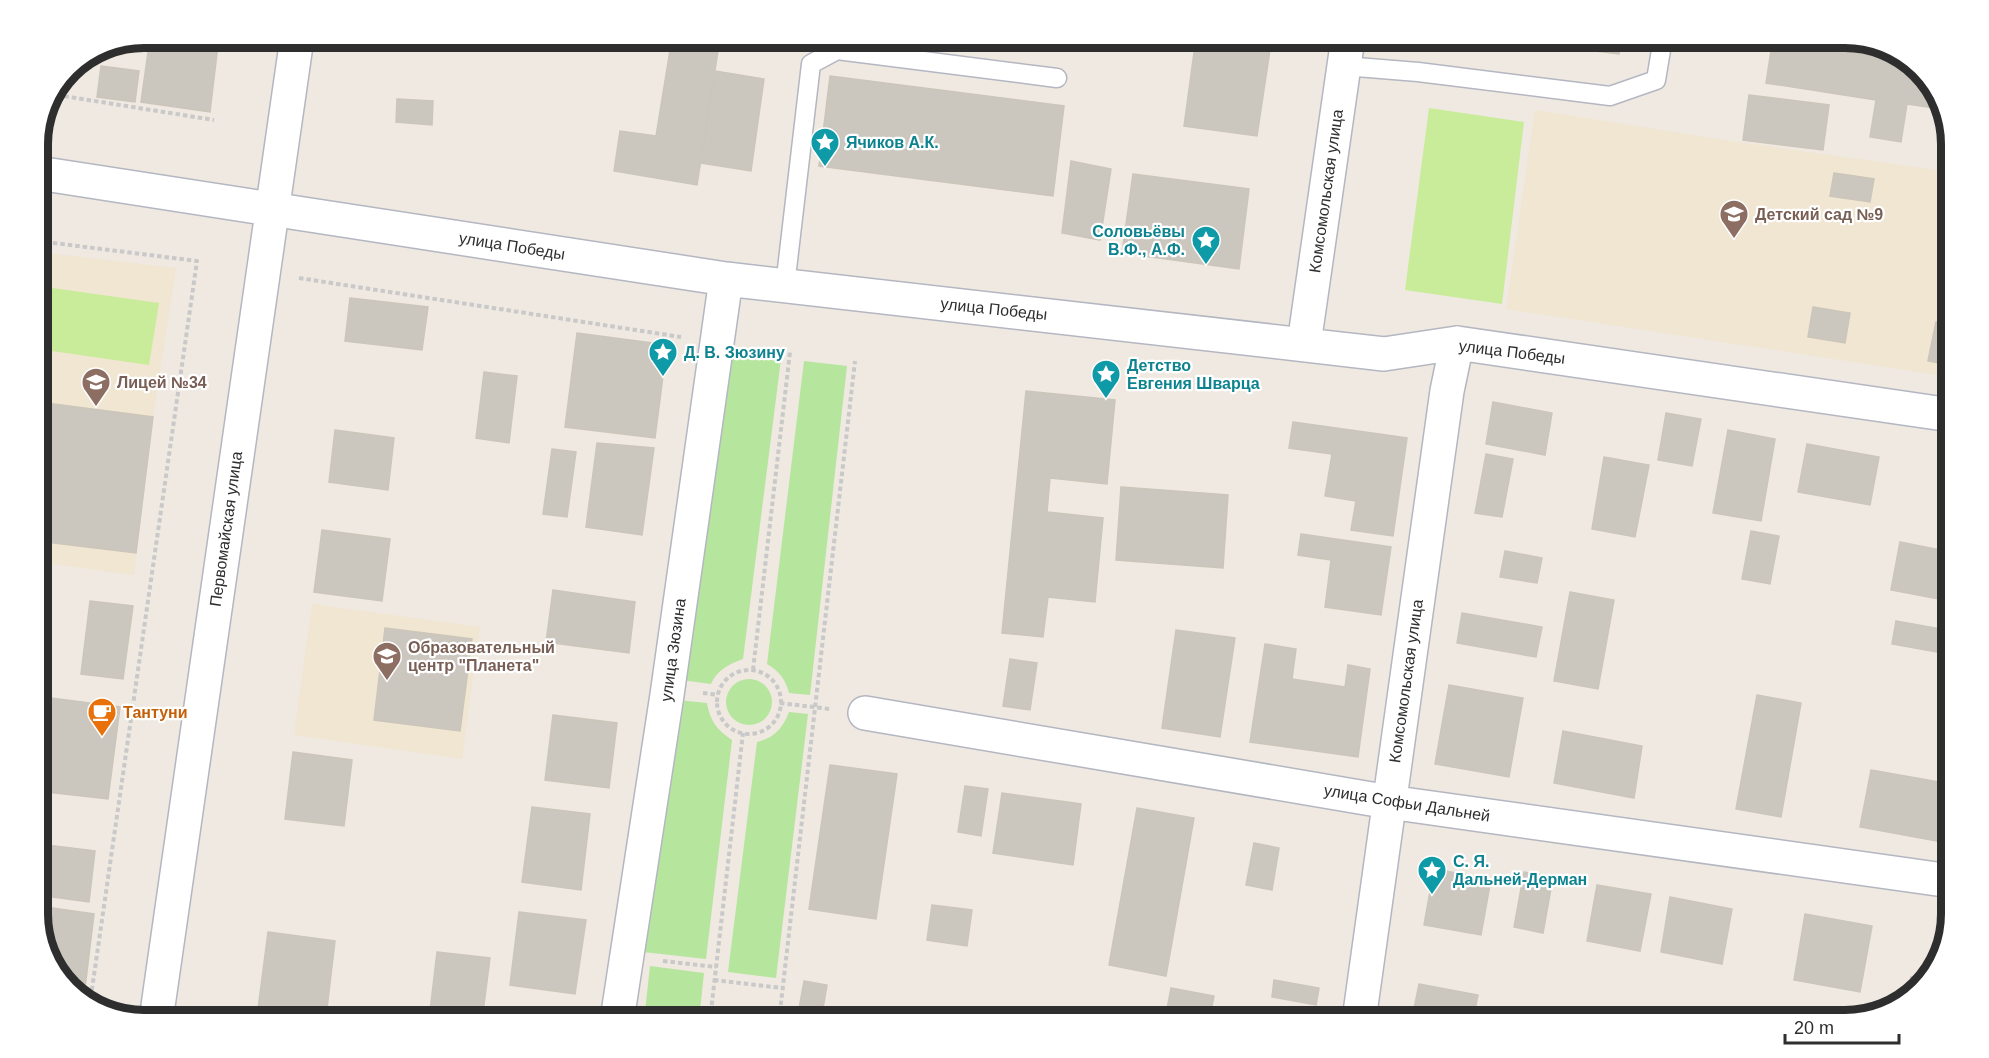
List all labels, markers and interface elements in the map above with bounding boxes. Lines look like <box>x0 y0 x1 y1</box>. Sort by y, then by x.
street label: Комсомольская улица <box>1306 108 1346 274</box>
place icon: Ячиков А.К. <box>809 126 841 168</box>
place label: Ячиков А.К. <box>846 134 939 151</box>
school or university icon: Детский сад №9 <box>1718 198 1750 240</box>
place label: Детский сад №9 <box>1755 206 1883 223</box>
place label: Соловьёвы В.Ф., А.Ф. <box>1092 223 1185 258</box>
place icon: Соловьёвы В.Ф., А.Ф. <box>1190 224 1222 266</box>
street label: улица Победы <box>458 229 566 263</box>
street label: улица Победы <box>940 295 1048 323</box>
place icon: Д. В. Зюзину <box>647 336 679 378</box>
street label: улица Победы <box>1458 337 1566 367</box>
place label: Д. В. Зюзину <box>684 344 785 361</box>
place label: Детство Евгения Шварца <box>1127 357 1260 392</box>
place icon: Детство Евгения Шварца <box>1090 358 1122 400</box>
school or university icon: Лицей №34 <box>80 366 112 408</box>
place label: Лицей №34 <box>117 374 207 391</box>
street label: Первомайская улица <box>207 450 245 608</box>
street label: улица Зюзина <box>657 597 689 703</box>
street label: Комсомольская улица <box>1386 598 1426 764</box>
place label: Образовательный центр "Планета" <box>408 639 555 674</box>
school or university icon: Образовательный центр "Планета" <box>371 640 403 682</box>
cafe icon: Тантуни <box>86 696 118 738</box>
place label: Тантуни <box>123 704 188 721</box>
street label: улица Софьи Дальней <box>1323 781 1491 825</box>
place label: С. Я. Дальней-Дерман <box>1453 853 1587 888</box>
place icon: С. Я. Дальней-Дерман <box>1416 854 1448 896</box>
scale bar <box>1785 1007 1899 1045</box>
text: 20 m <box>1794 1018 1834 1038</box>

